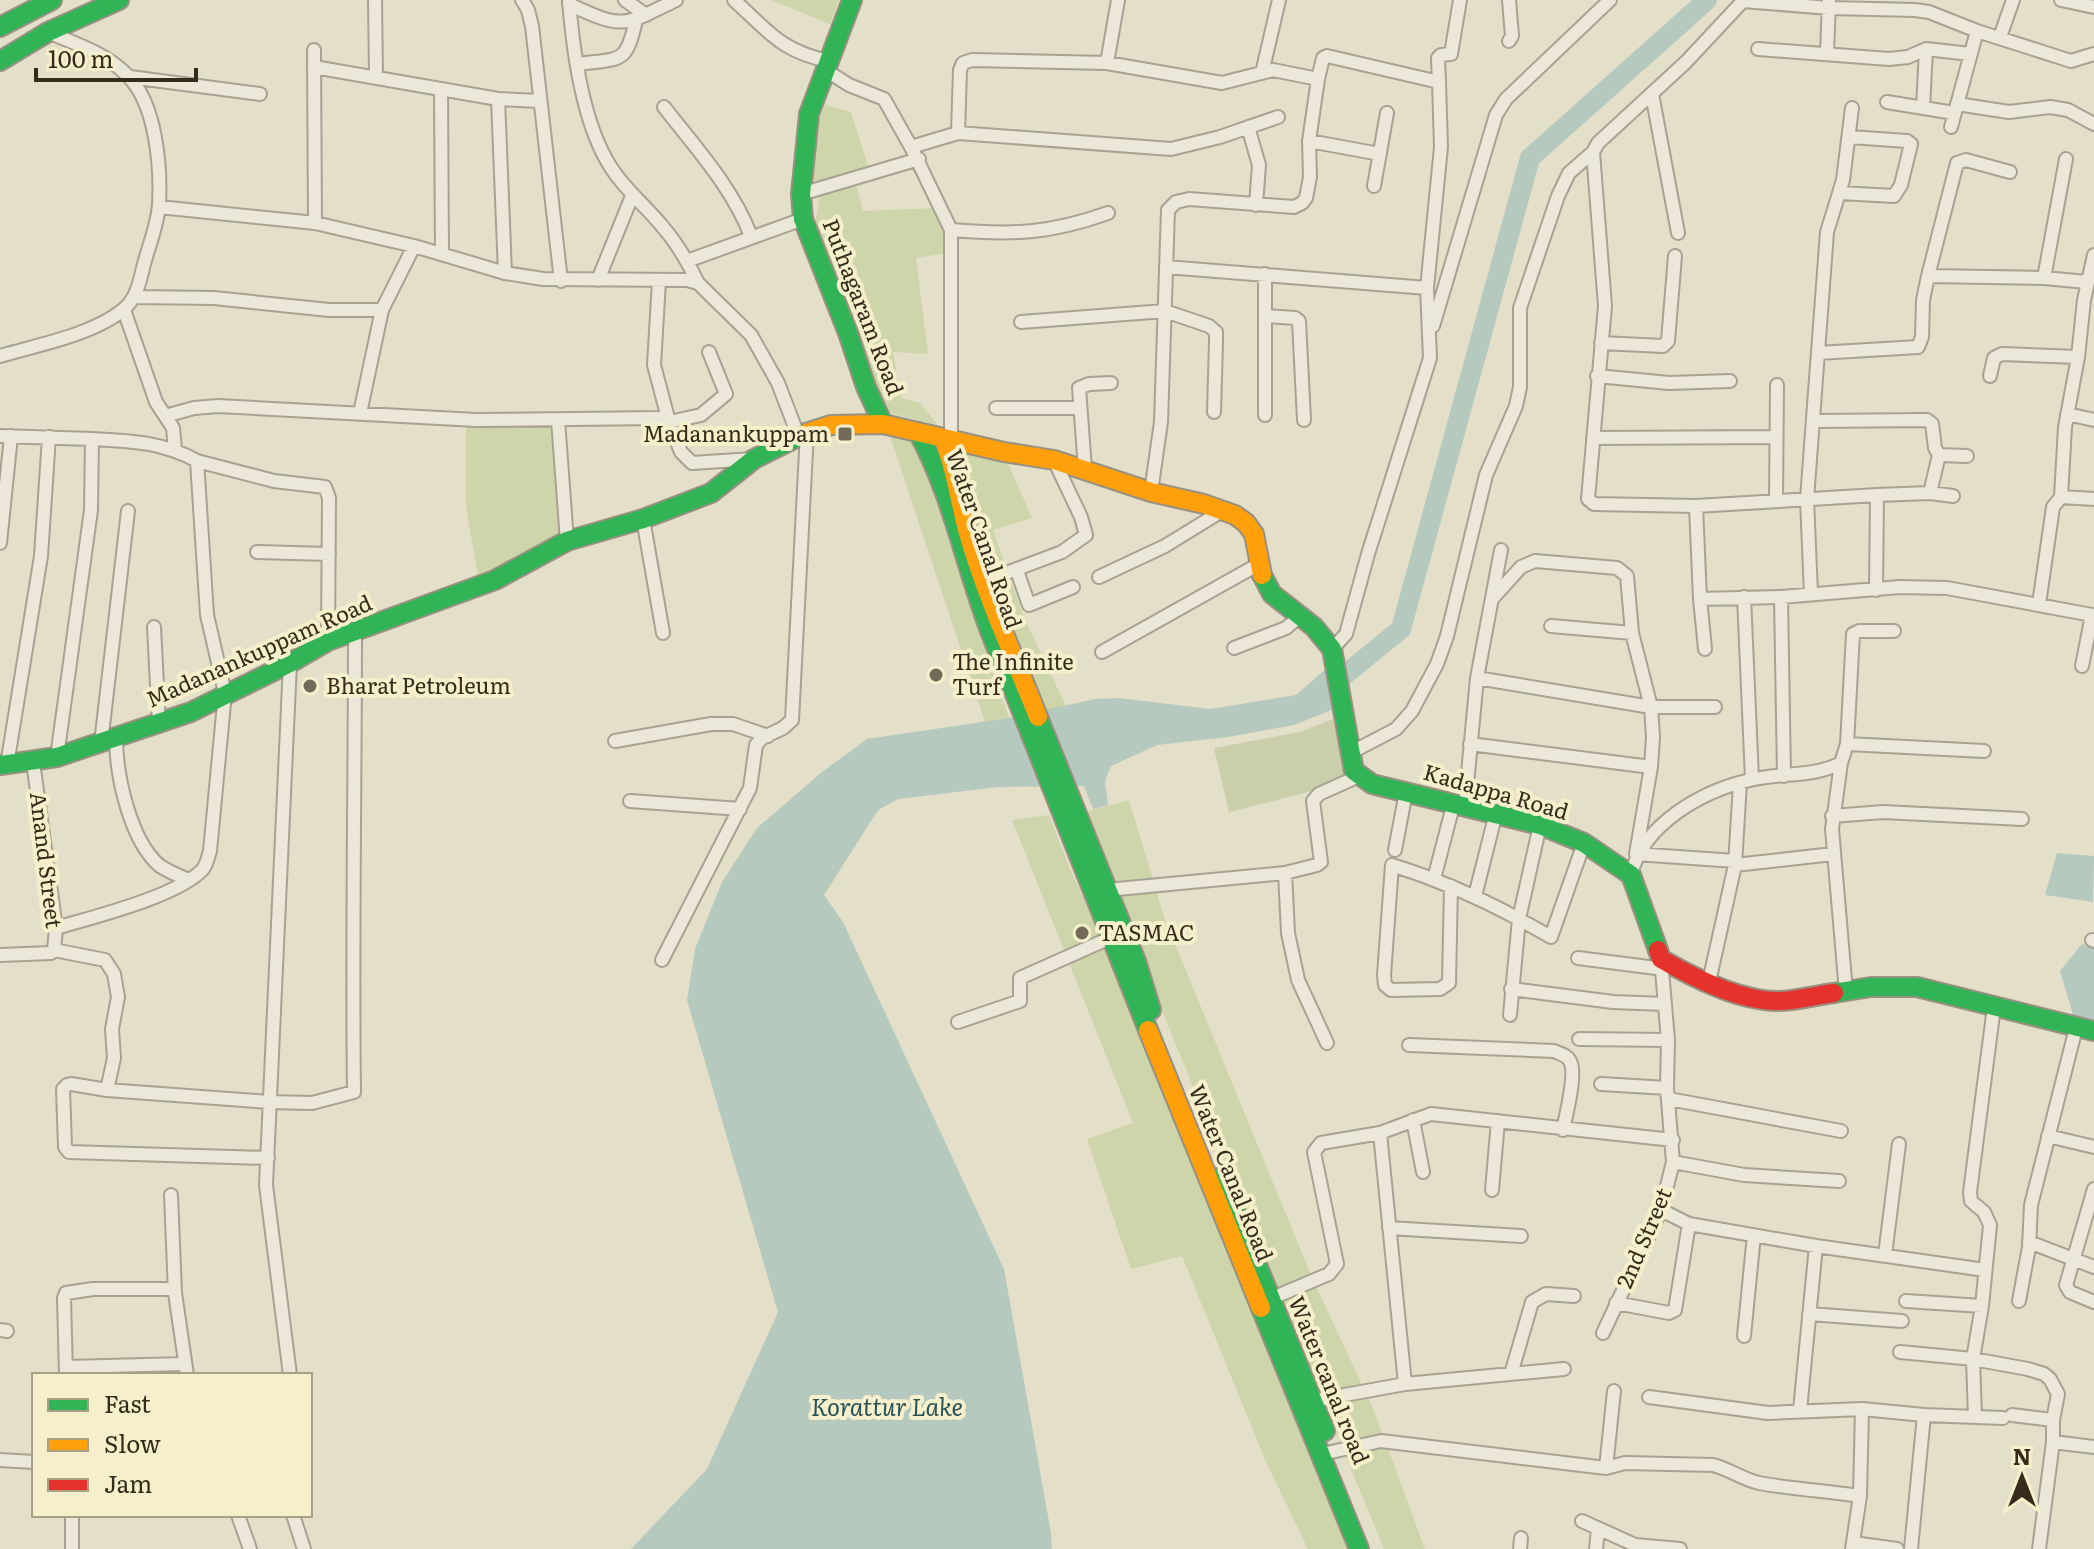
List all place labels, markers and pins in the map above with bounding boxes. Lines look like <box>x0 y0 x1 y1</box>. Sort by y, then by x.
place label: Madanankuppam <box>643 416 829 449</box>
marker: Madanankuppam <box>836 425 854 443</box>
place label: The Infinite Turf <box>952 644 1074 702</box>
marker: The Infinite Turf <box>927 666 945 684</box>
place label: Bharat Petroleum <box>326 668 511 701</box>
marker: Bharat Petroleum <box>301 677 319 695</box>
place label: TASMAC <box>1098 915 1194 948</box>
marker: TASMAC <box>1073 924 1091 942</box>

